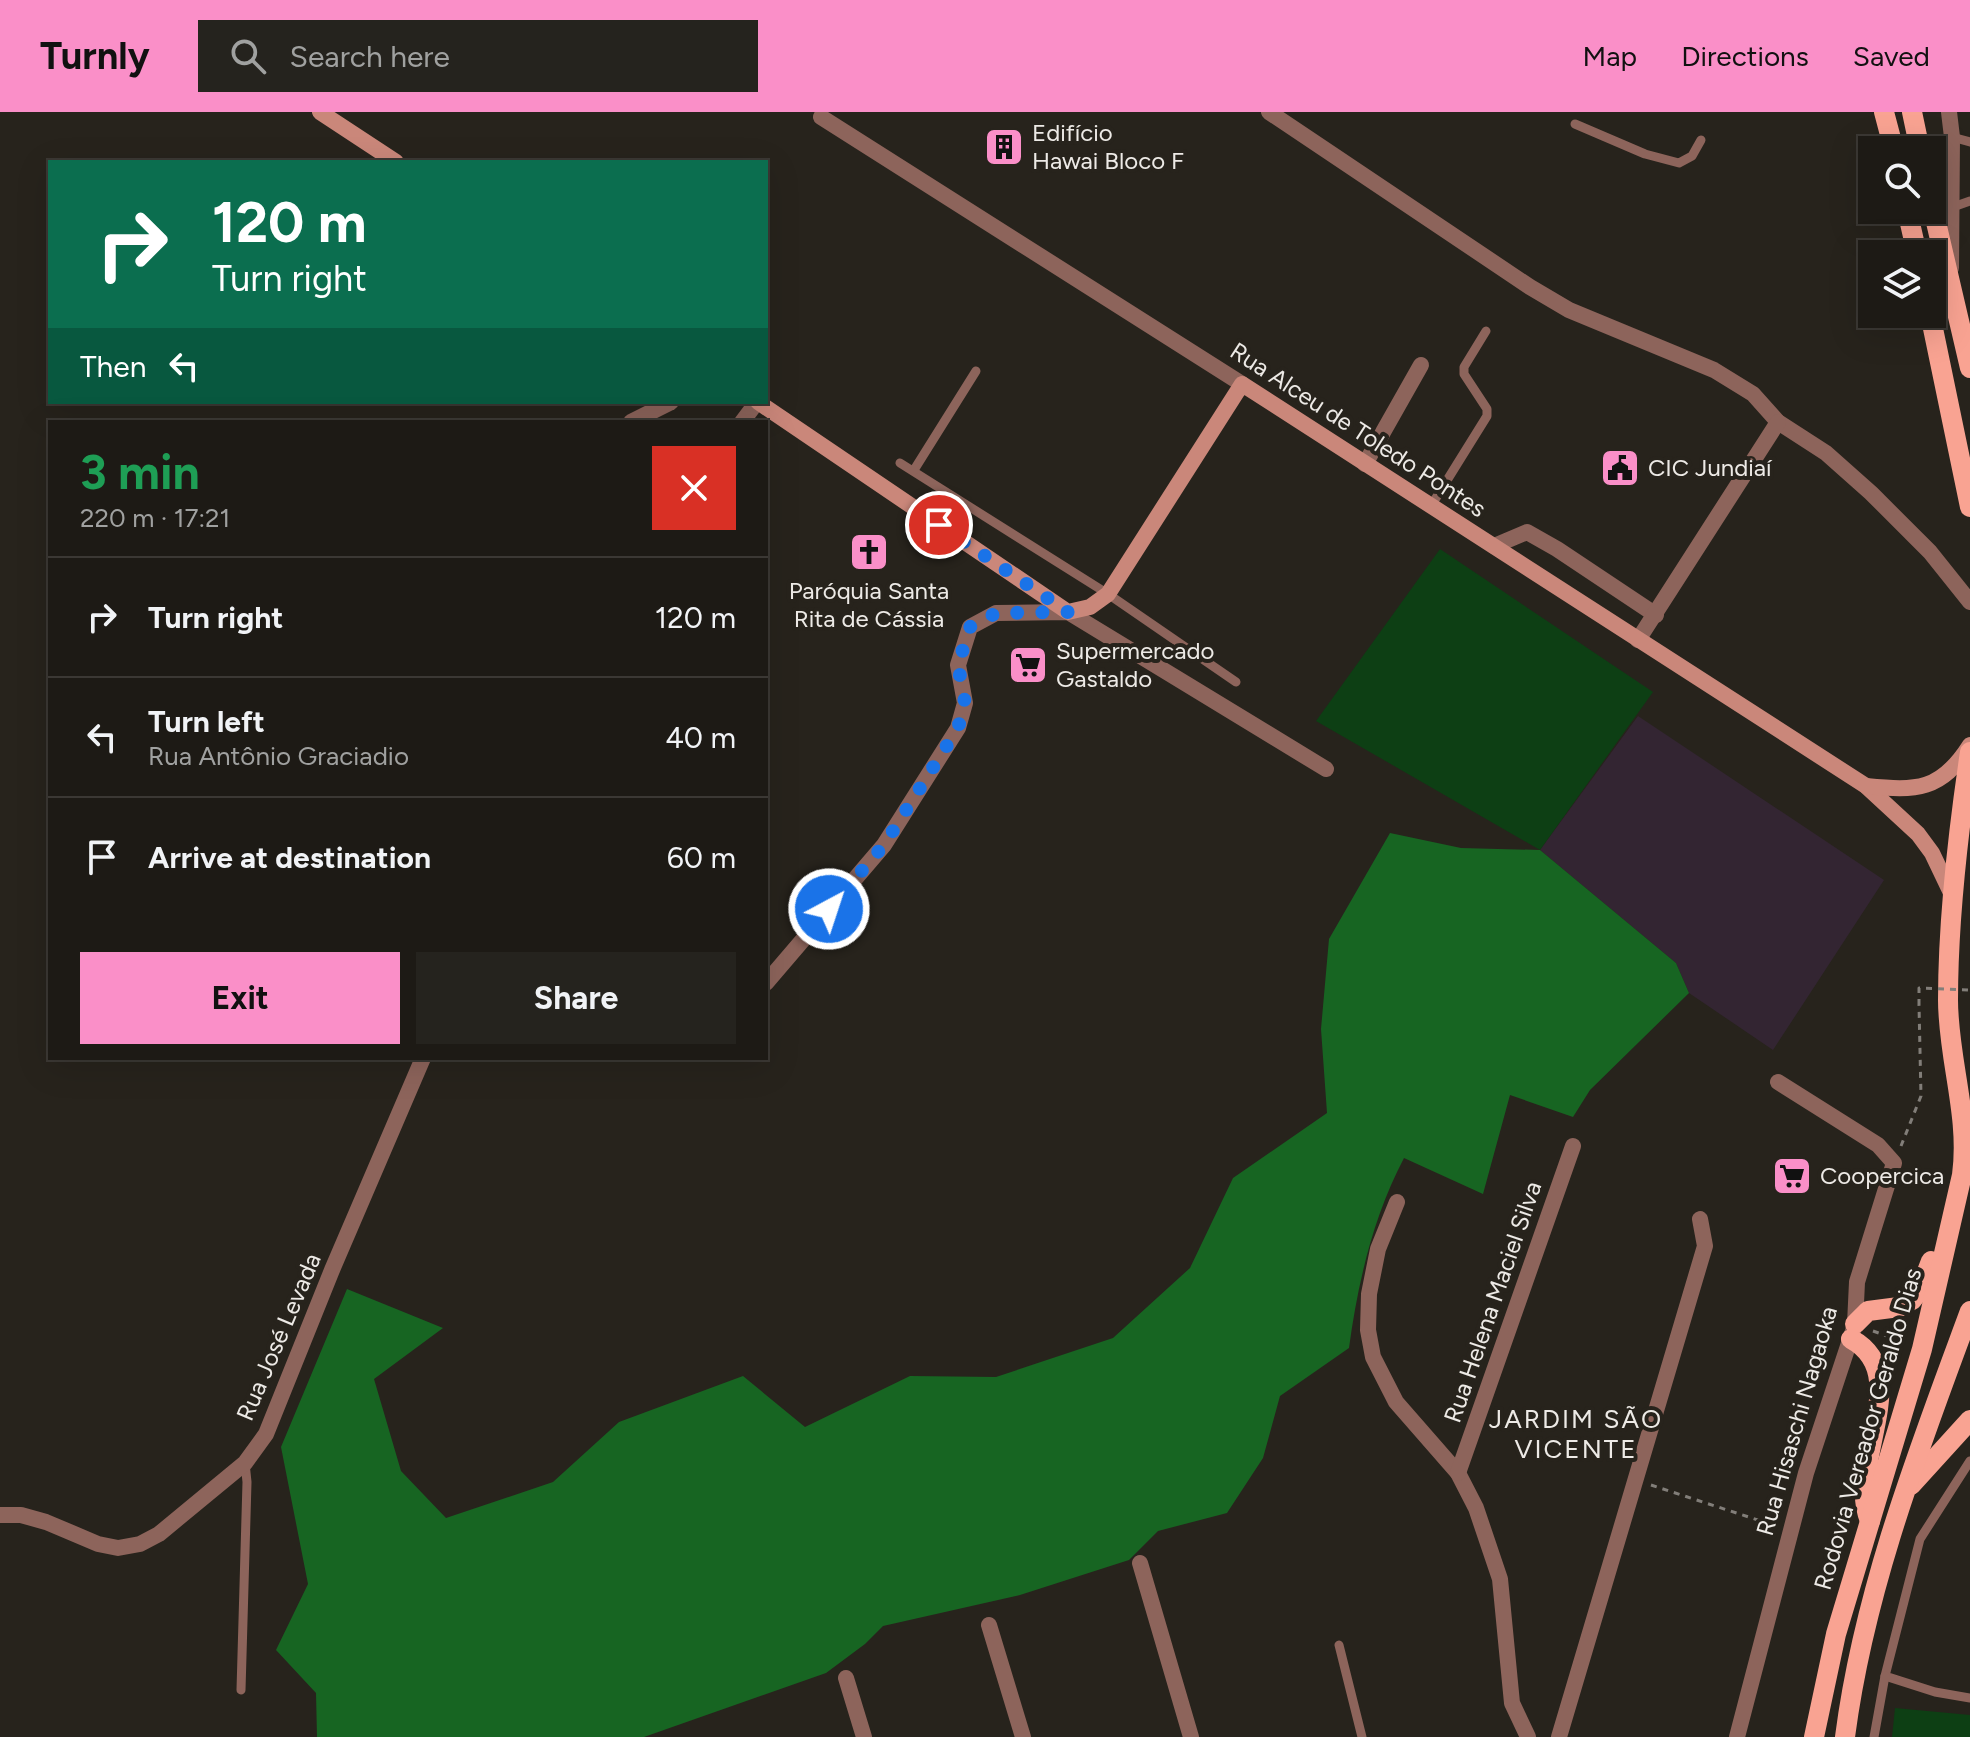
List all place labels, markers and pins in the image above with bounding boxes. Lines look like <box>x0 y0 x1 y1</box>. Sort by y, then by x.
place label: Edifício Hawai Bloco F <box>1032 118 1184 175</box>
building icon: Edifício Hawai Bloco F <box>983 126 1025 168</box>
public building icon: CIC Jundiaí <box>1599 447 1641 489</box>
place label: CIC Jundiaí <box>1648 453 1773 482</box>
pin <box>905 491 973 559</box>
church icon: Paróquia Santa Rita de Cássia <box>848 531 890 573</box>
place label: Paróquia Santa Rita de Cássia <box>789 576 949 633</box>
place label: Supermercado Gastaldo <box>1056 636 1214 693</box>
supermarket icon: Supermercado Gastaldo <box>1007 644 1049 686</box>
supermarket icon: Coopercica <box>1771 1155 1813 1197</box>
place label: Coopercica <box>1820 1161 1944 1190</box>

